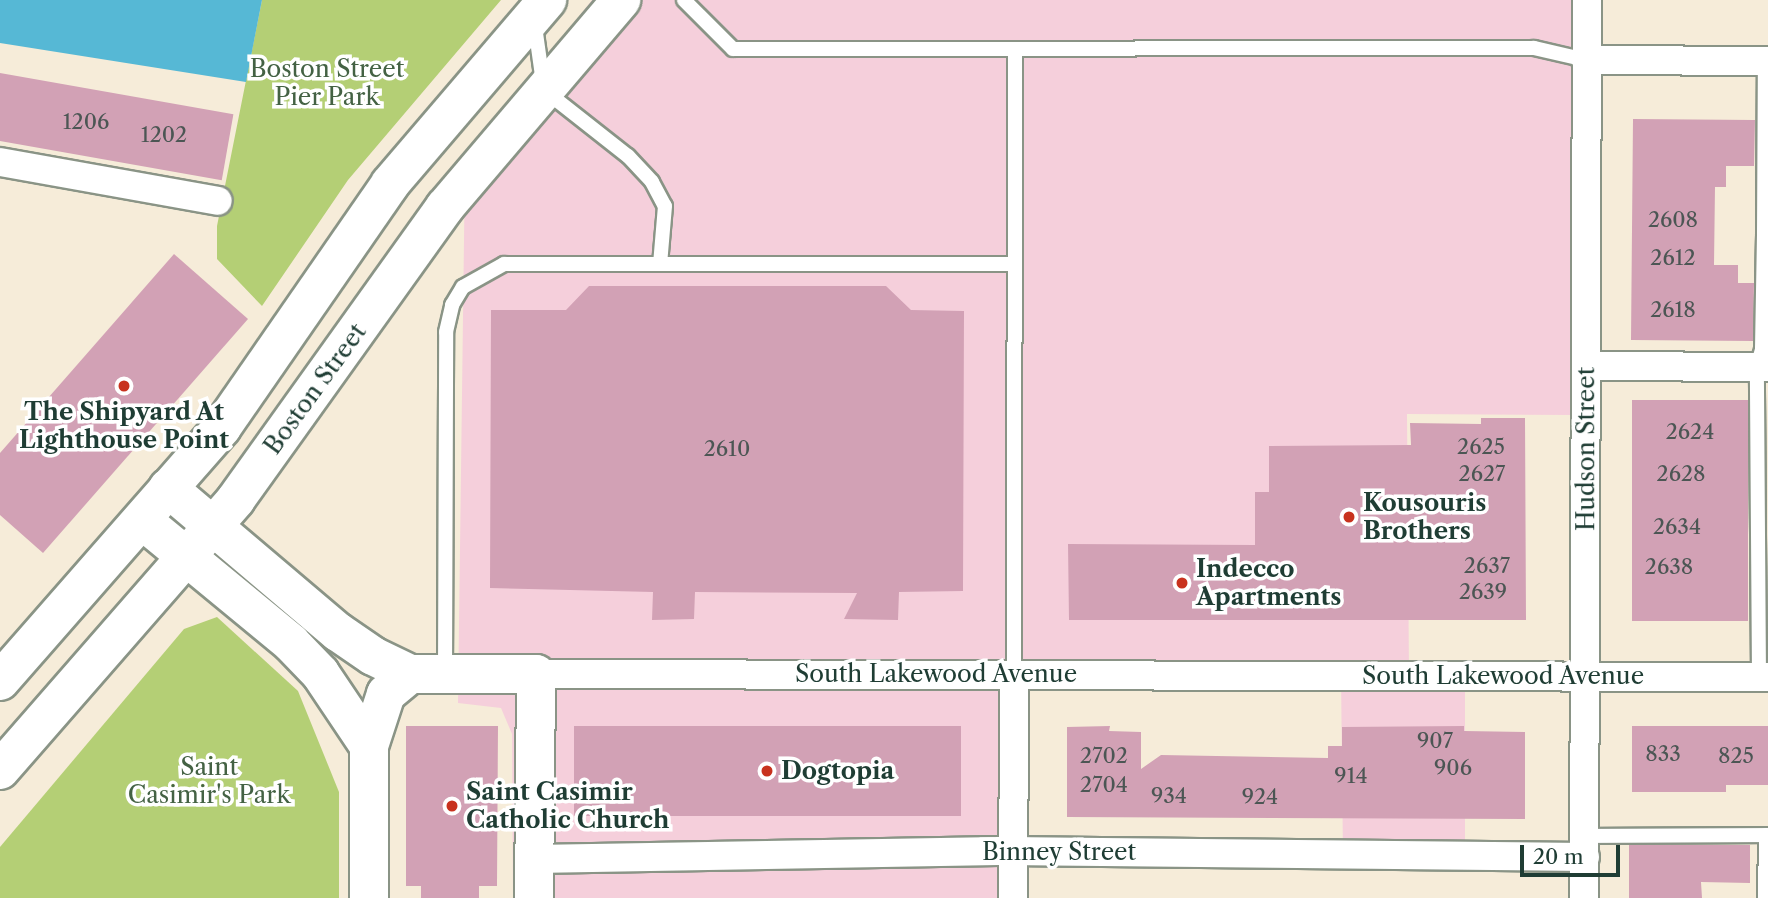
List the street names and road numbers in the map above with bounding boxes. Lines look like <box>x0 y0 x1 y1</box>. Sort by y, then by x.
street label: Boston Street <box>258 318 372 460</box>
street label: Hudson Street <box>1572 367 1600 531</box>
street label: South Lakewood Avenue <box>794 660 1078 688</box>
street label: South Lakewood Avenue <box>1361 662 1645 690</box>
street label: Binney Street <box>982 838 1136 866</box>

